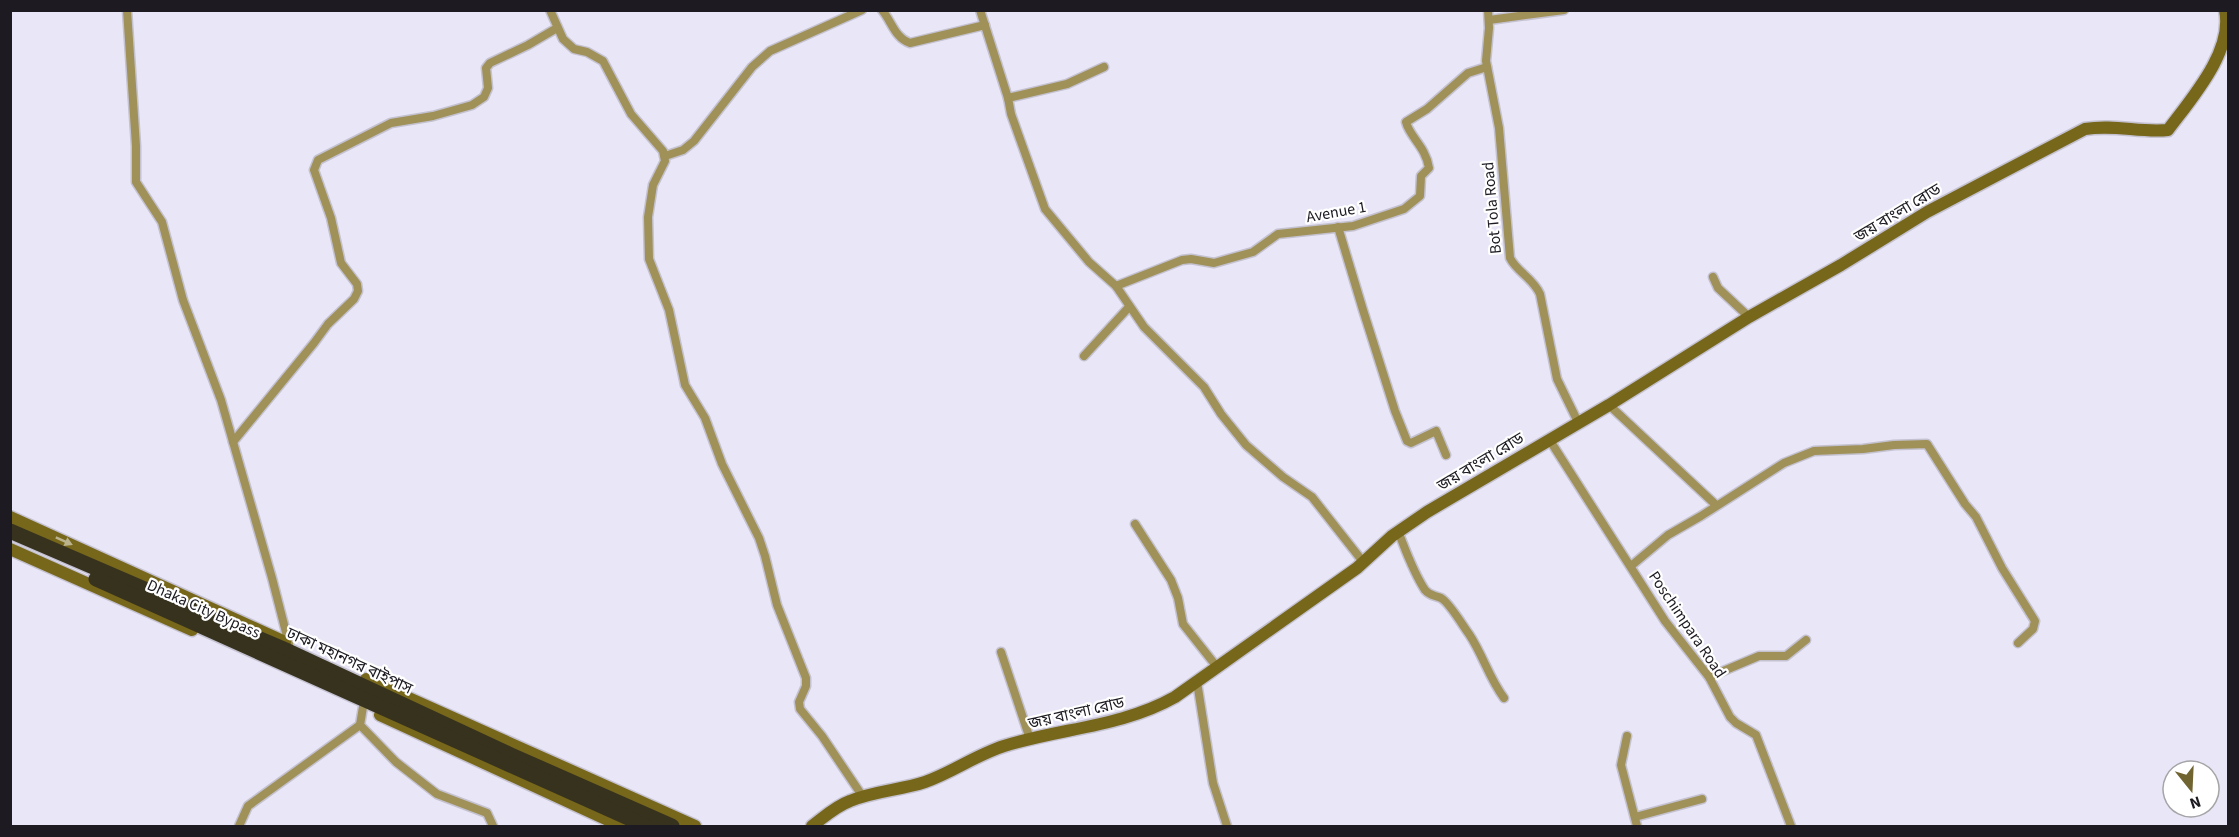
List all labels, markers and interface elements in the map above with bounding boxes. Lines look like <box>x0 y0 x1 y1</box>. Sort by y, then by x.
street label: Bot Tola Road <box>1477 161 1507 255</box>
street label: জয় বাংলা রোড <box>1849 178 1946 248</box>
street label: Avenue 1 <box>1304 196 1368 228</box>
street label: জয় বাংলা রোড <box>1432 427 1529 497</box>
one-way arrow <box>55 536 72 545</box>
street label: Poschimpara Road <box>1643 567 1731 682</box>
street label: Dhaka City Bypass <box>144 574 264 644</box>
street label: ঢাকা মহানগর বাইপাস <box>282 622 417 700</box>
street label: জয় বাংলা রোড <box>1025 691 1127 735</box>
north arrow <box>2161 759 2221 819</box>
text: N <box>2187 790 2204 814</box>

